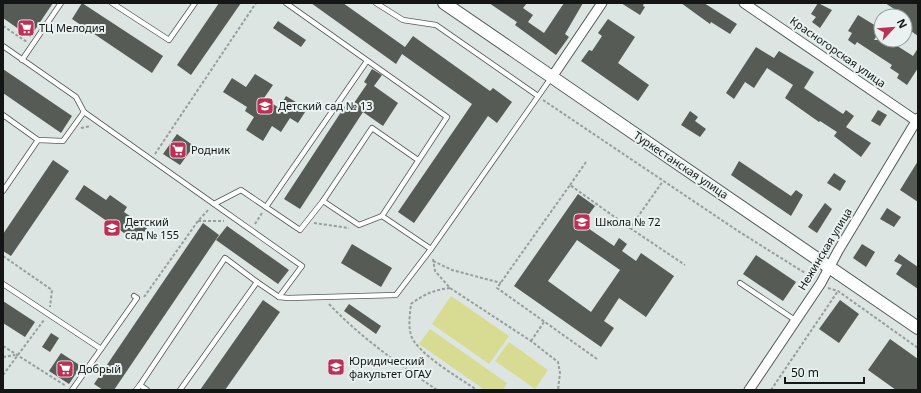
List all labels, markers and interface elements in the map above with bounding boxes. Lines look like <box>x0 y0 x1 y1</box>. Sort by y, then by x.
north arrow <box>873 8 913 48</box>
street label: Красногорская улица <box>787 13 889 90</box>
text: N <box>894 16 911 31</box>
supermarket icon: ТЦ Мелодия <box>16 18 36 38</box>
place label: ТЦ Мелодия <box>39 20 105 35</box>
school or university icon: Детский сад № 13 <box>255 96 275 116</box>
place label: Детский сад № 13 <box>278 98 373 113</box>
street label: Туркестанская улица <box>631 127 731 202</box>
supermarket icon: Родник <box>168 140 188 160</box>
place label: Родник <box>191 142 230 157</box>
street label: Нежинская улица <box>794 205 855 293</box>
school or university icon: Школа № 72 <box>572 212 592 232</box>
place label: Детский сад № 155 <box>125 214 179 242</box>
place label: Школа № 72 <box>595 214 661 229</box>
school or university icon: Детский сад № 155 <box>102 218 122 238</box>
place label: Юридический факультет ОГАУ <box>349 353 432 381</box>
school or university icon: Юридический факультет ОГАУ <box>326 357 346 377</box>
supermarket icon: Добрый <box>55 359 75 379</box>
scale bar <box>785 359 864 385</box>
place label: Добрый <box>78 361 121 376</box>
text: 50 m <box>791 364 819 381</box>

